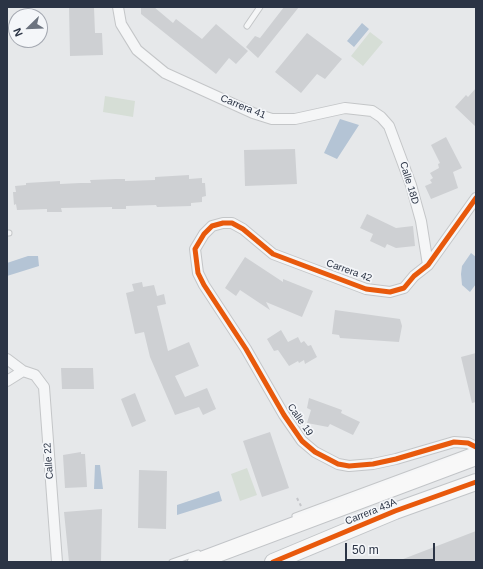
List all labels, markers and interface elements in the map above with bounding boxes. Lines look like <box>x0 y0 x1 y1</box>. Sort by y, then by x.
north arrow <box>8 8 48 48</box>
text: N <box>11 26 25 38</box>
street label: Carrera 41 <box>219 92 267 122</box>
street label: Calle 18D <box>397 160 421 206</box>
street label: Carrera 42 <box>324 257 374 285</box>
street label: Calle 19 <box>285 402 315 438</box>
street label: Calle 22 <box>42 442 56 480</box>
street label: Carrera 43A <box>344 496 398 528</box>
scale bar <box>347 535 437 561</box>
text: 50 m <box>352 543 379 557</box>

